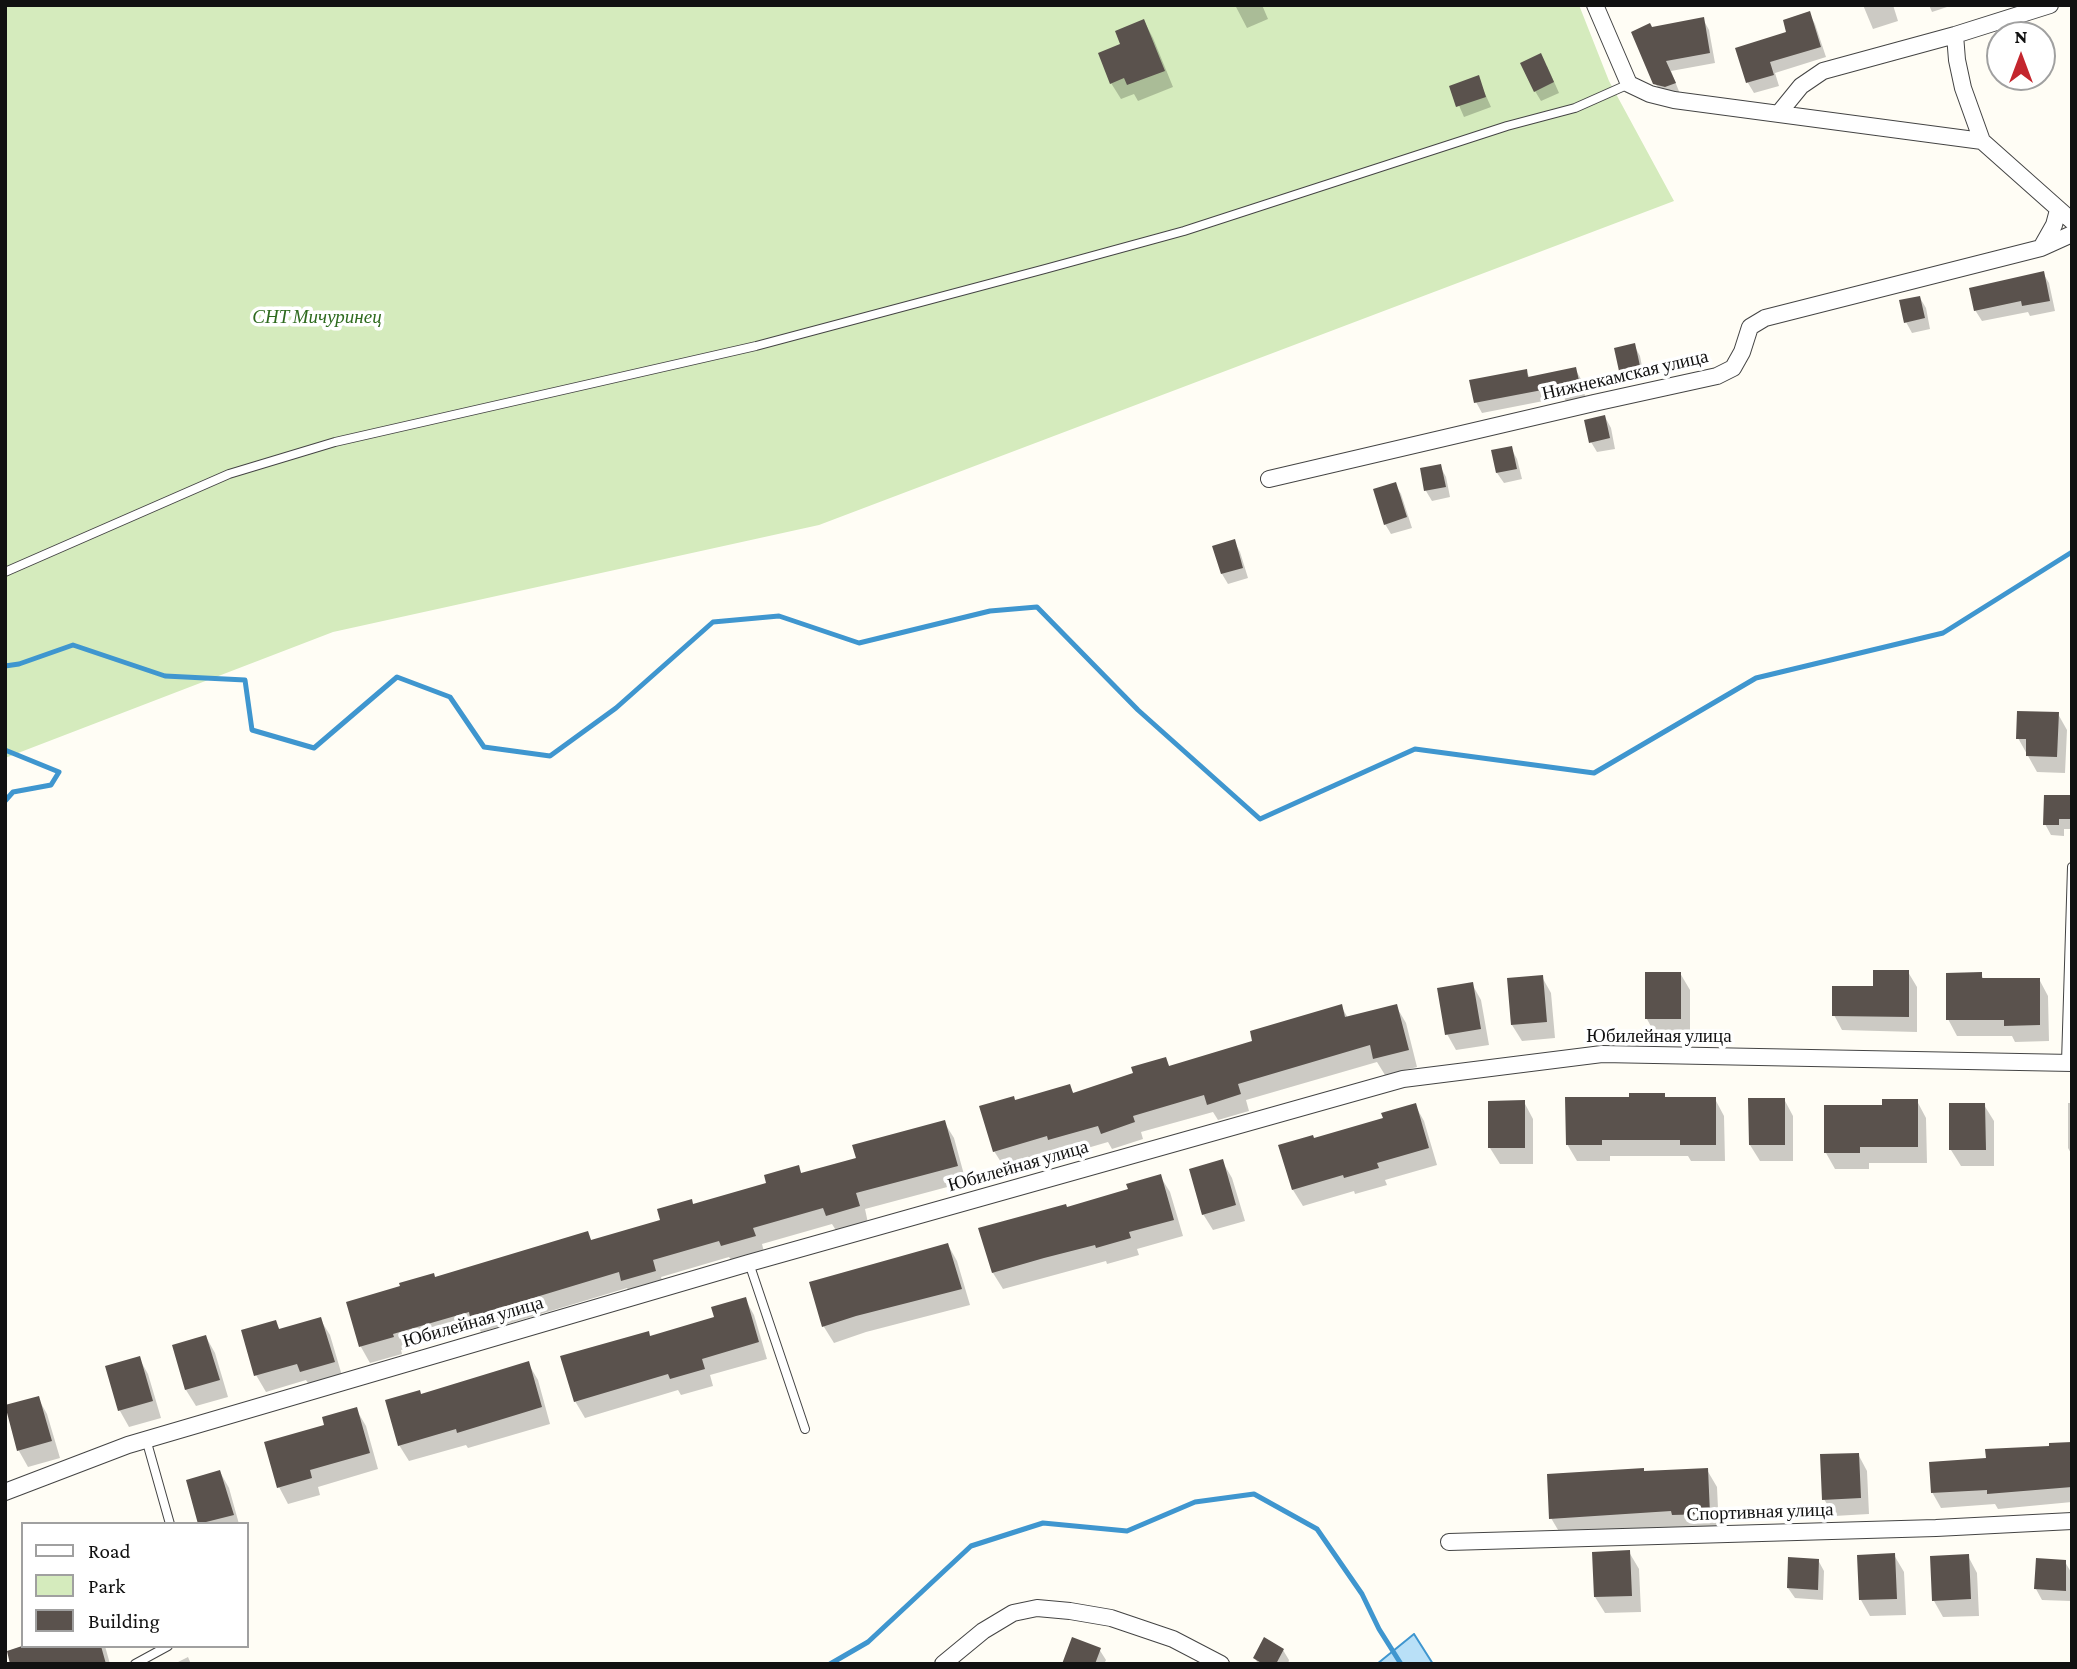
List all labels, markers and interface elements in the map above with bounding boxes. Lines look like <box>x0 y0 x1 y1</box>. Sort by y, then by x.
north arrow <box>1986 21 2056 91</box>
text: N <box>2015 26 2027 47</box>
park label: СНТ Мичуринец <box>252 306 382 328</box>
street label: Нижнекамская улица <box>1540 345 1710 405</box>
street label: Юбилейная улица <box>1586 1025 1732 1047</box>
street label: Юбилейная улица <box>945 1135 1091 1197</box>
street label: Юбилейная улица <box>400 1291 546 1353</box>
street label: Спортивная улица <box>1686 1498 1834 1526</box>
legend <box>21 1522 248 1648</box>
text: Road <box>88 1539 131 1563</box>
text: Park <box>88 1574 125 1598</box>
text: Building <box>88 1609 160 1633</box>

